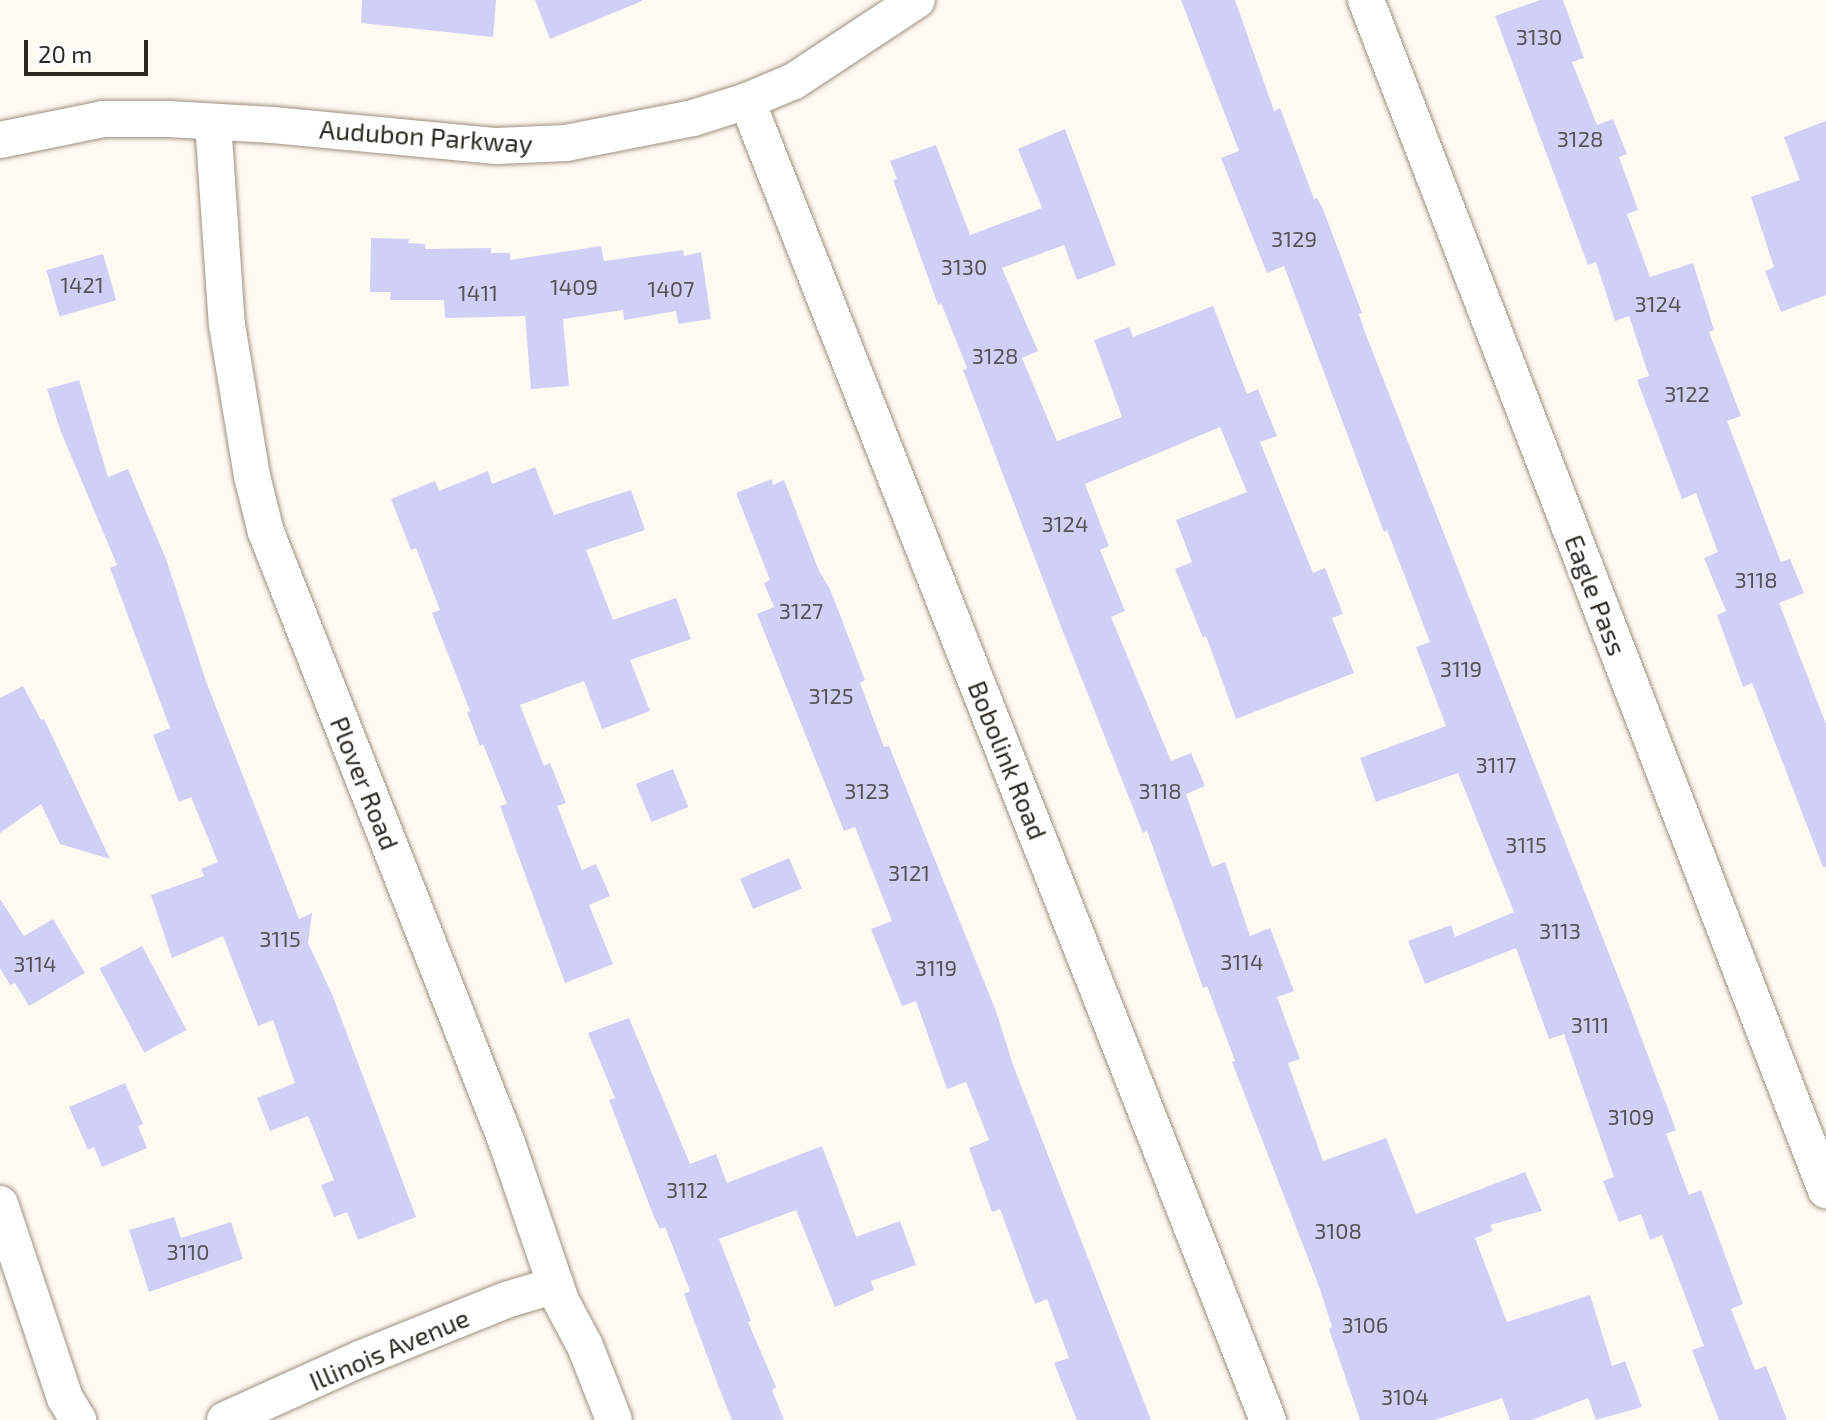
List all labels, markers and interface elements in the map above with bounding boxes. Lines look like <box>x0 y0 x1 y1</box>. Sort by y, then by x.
scale bar <box>28 24 152 74</box>
house number: 3130 <box>1516 24 1562 50</box>
text: 20 m <box>38 39 92 68</box>
street label: Audubon Parkway <box>318 113 534 159</box>
house number: 3128 <box>1557 126 1603 152</box>
house number: 3129 <box>1271 226 1317 252</box>
house number: 3130 <box>941 254 987 280</box>
house number: 1421 <box>60 272 104 298</box>
house number: 1409 <box>550 274 598 300</box>
house number: 1407 <box>648 276 694 302</box>
house number: 1411 <box>458 280 498 306</box>
house number: 3124 <box>1635 291 1681 317</box>
house number: 3128 <box>972 343 1018 369</box>
house number: 3122 <box>1664 381 1710 407</box>
house number: 3124 <box>1042 511 1088 537</box>
street label: Eagle Pass <box>1559 530 1633 660</box>
house number: 3118 <box>1734 567 1778 593</box>
house number: 3127 <box>779 598 823 624</box>
house number: 3119 <box>1440 656 1482 682</box>
street label: Bobolink Road <box>962 676 1054 844</box>
house number: 3125 <box>808 683 854 709</box>
street label: Plover Road <box>324 712 406 854</box>
house number: 3117 <box>1475 752 1517 778</box>
house number: 3123 <box>844 778 890 804</box>
house number: 3118 <box>1138 778 1182 804</box>
house number: 3115 <box>1505 832 1547 858</box>
house number: 3121 <box>888 860 930 886</box>
house number: 3113 <box>1539 918 1581 944</box>
house number: 3115 <box>259 926 301 952</box>
house number: 3114 <box>1220 949 1264 975</box>
house number: 3114 <box>13 951 57 977</box>
house number: 3119 <box>915 955 957 981</box>
house number: 3111 <box>1571 1012 1609 1038</box>
house number: 3109 <box>1608 1104 1654 1130</box>
house number: 3112 <box>666 1177 708 1203</box>
house number: 3108 <box>1314 1218 1362 1244</box>
house number: 3110 <box>166 1239 210 1265</box>
street label: Illinois Avenue <box>304 1301 474 1397</box>
house number: 3106 <box>1342 1312 1388 1338</box>
house number: 3104 <box>1381 1384 1429 1410</box>

